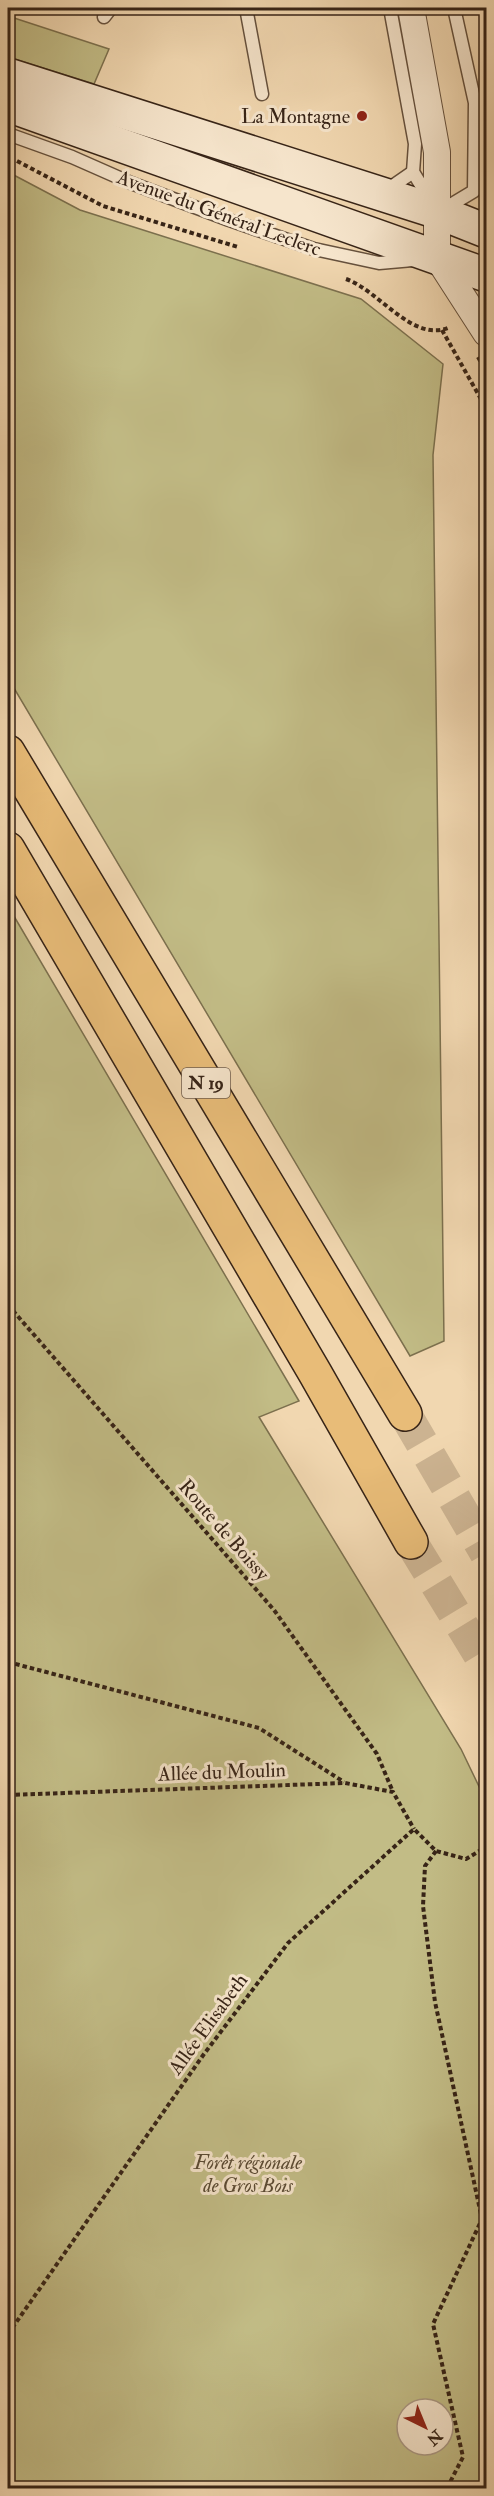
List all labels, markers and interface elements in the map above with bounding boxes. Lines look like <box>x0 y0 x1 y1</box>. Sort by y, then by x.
place label: La Montagne <box>241 104 350 129</box>
marker: La Montagne <box>355 109 369 123</box>
street label: Avenue du Général Leclerc <box>113 164 324 262</box>
road number: N 19 <box>182 1068 230 1098</box>
street label: Route de Boissy <box>173 1474 276 1587</box>
street label: Allée du Moulin <box>157 1757 286 1787</box>
street label: Allée Elisabeth <box>162 1968 253 2080</box>
park label: Forêt régionale de Gros Bois <box>193 2150 302 2198</box>
north arrow <box>395 2397 455 2457</box>
text: N <box>422 2424 447 2450</box>

